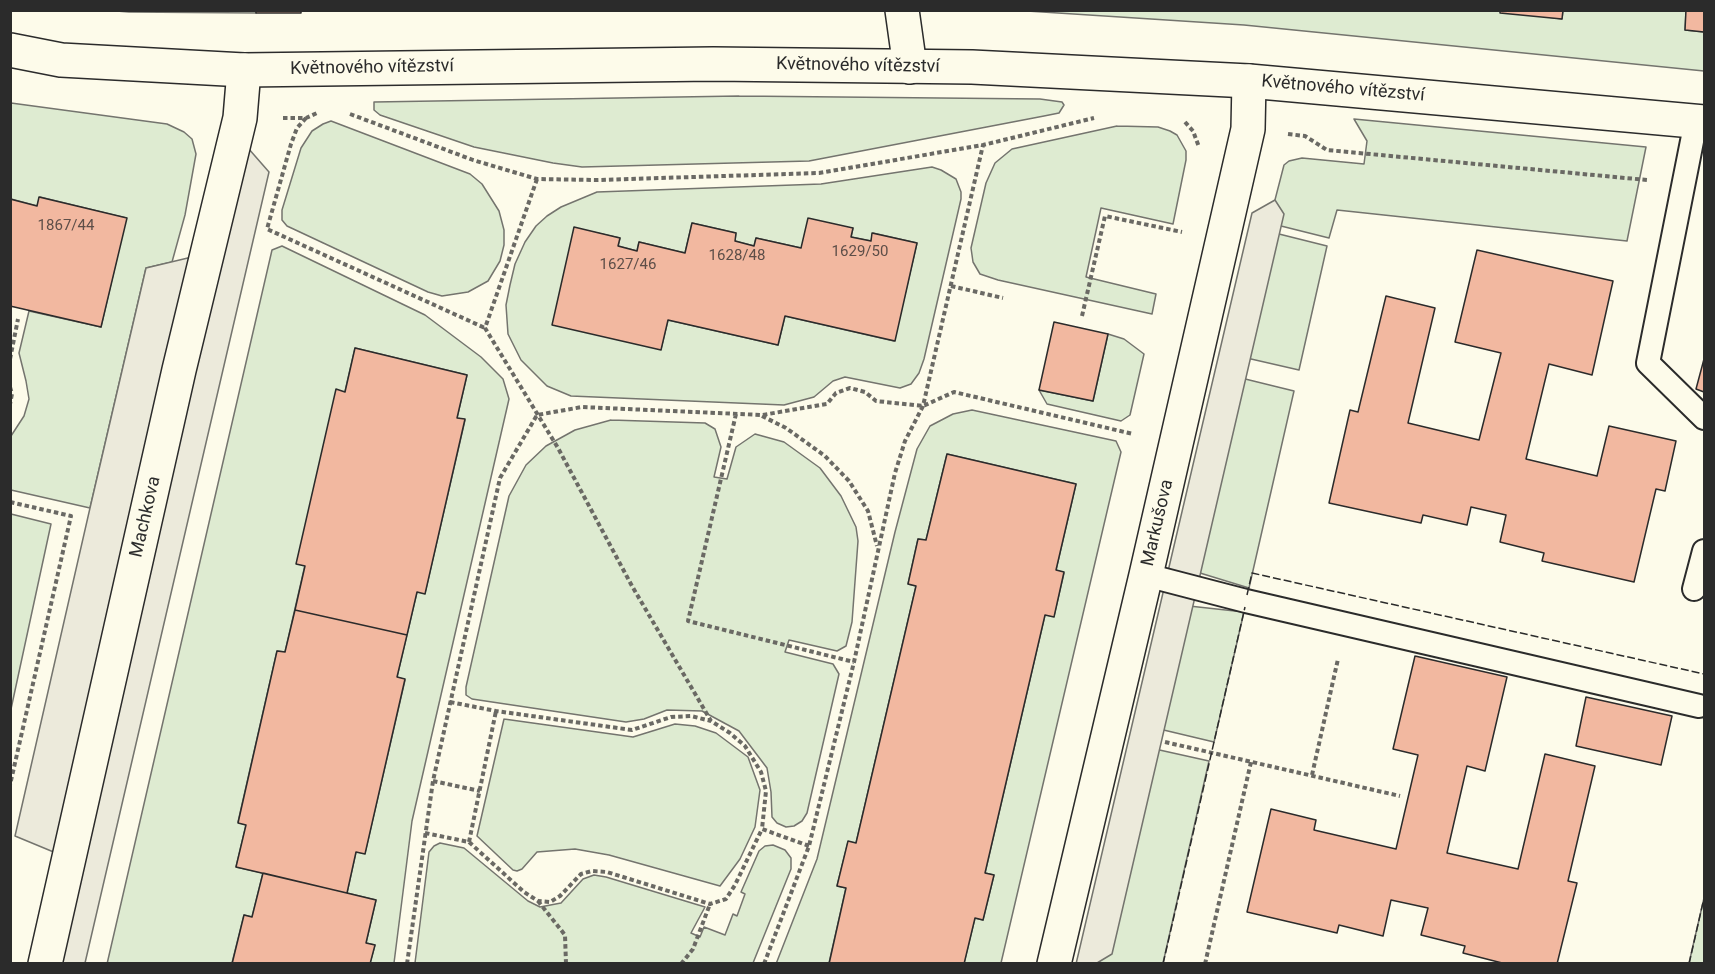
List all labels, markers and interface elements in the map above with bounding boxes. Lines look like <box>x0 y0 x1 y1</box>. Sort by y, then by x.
street label: Květnového vítězství <box>776 54 940 78</box>
street label: Květnového vítězství <box>290 56 454 80</box>
street label: Květnového vítězství <box>1261 71 1425 107</box>
house number: 1867/44 <box>38 217 94 235</box>
house number: 1629/50 <box>832 243 888 261</box>
house number: 1628/48 <box>709 247 765 265</box>
house number: 1627/46 <box>600 256 656 274</box>
street label: Machkova <box>126 474 166 560</box>
street label: Markušova <box>1138 477 1178 569</box>

